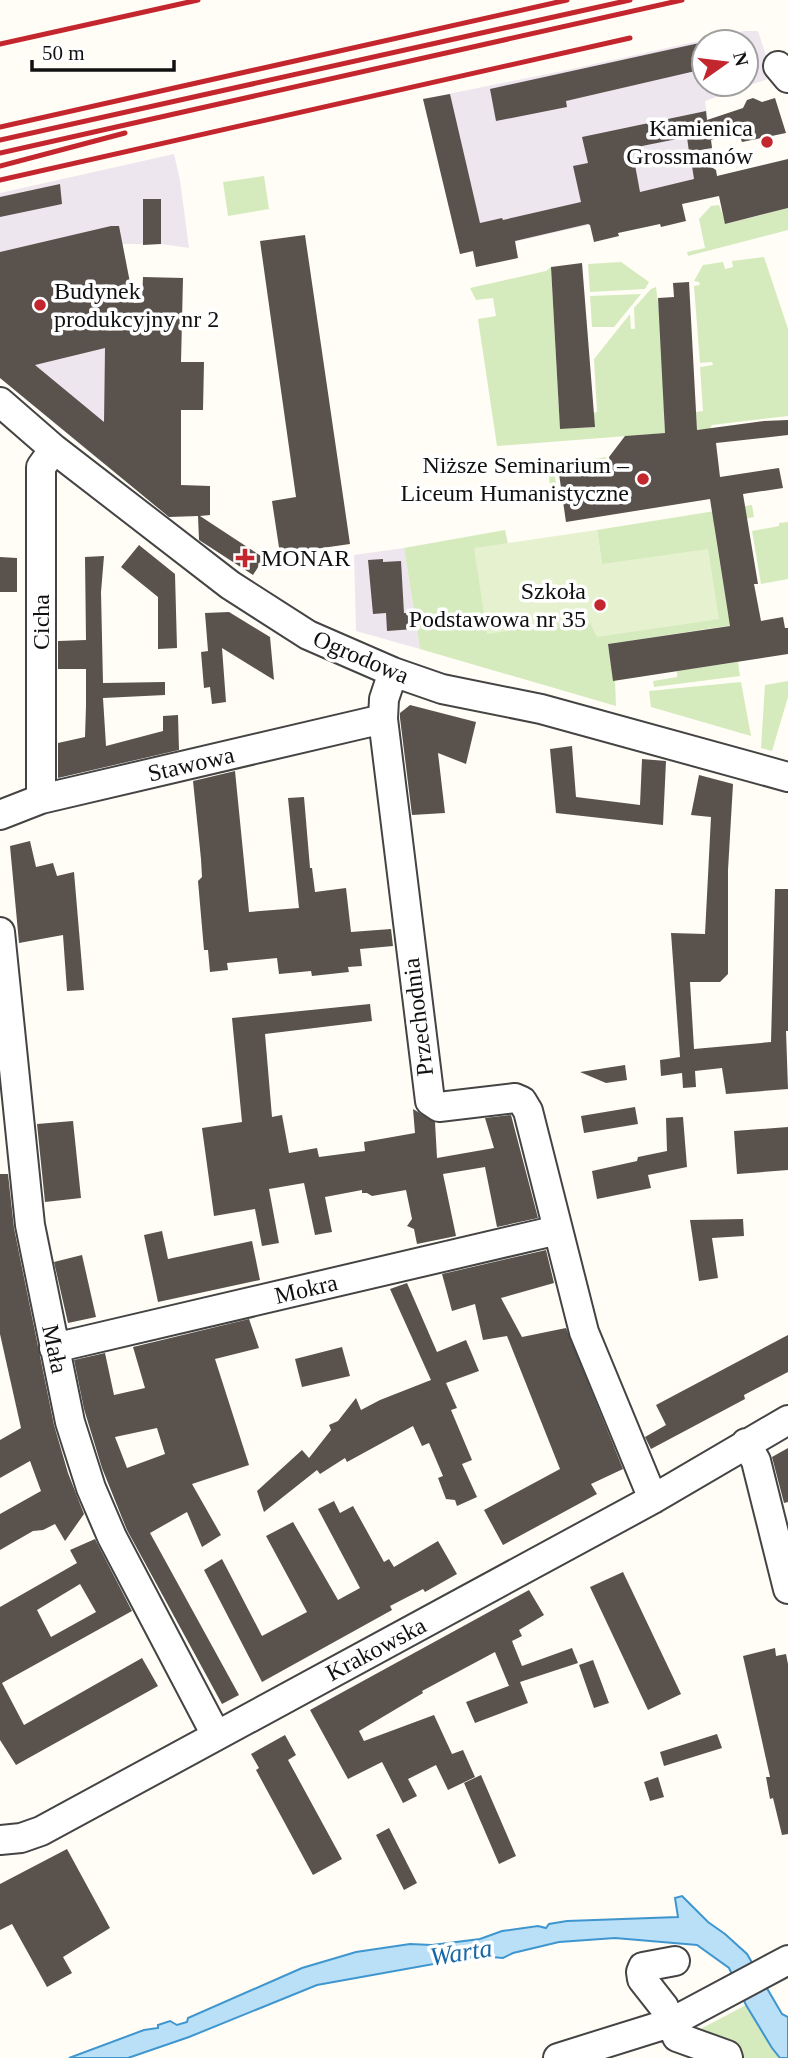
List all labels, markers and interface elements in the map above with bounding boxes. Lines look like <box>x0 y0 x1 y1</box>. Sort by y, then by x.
scale bar <box>32 28 173 72</box>
north arrow <box>690 28 760 98</box>
text: 50 m <box>42 41 85 65</box>
text: N <box>729 50 753 68</box>
place label: Kamienica Grossmanów <box>626 115 754 169</box>
marker: Kamienica Grossmanów <box>759 134 775 150</box>
place label: Budynek produkcyjny nr 2 <box>54 278 219 332</box>
marker: Budynek produkcyjny nr 2 <box>32 297 48 313</box>
place label: Niższe Seminarium – Liceum Humanistyczne <box>400 452 630 506</box>
marker: Niższe Seminarium – Liceum Humanistyczne <box>635 471 651 487</box>
place label: MONAR <box>261 545 350 571</box>
marker: MONAR <box>235 548 255 568</box>
place label: Szkoła Podstawowa nr 35 <box>409 578 586 632</box>
street label: Cicha <box>28 594 54 650</box>
marker: Szkoła Podstawowa nr 35 <box>592 597 608 613</box>
street label: Ogrodowa <box>309 625 413 689</box>
street label: Stawowa <box>145 741 237 787</box>
street label: Przechodnia <box>398 956 438 1077</box>
street label: Mokra <box>272 1269 340 1309</box>
street label: Mała <box>37 1322 73 1376</box>
street label: Krakowska <box>322 1612 431 1686</box>
water label: Warta <box>428 1933 494 1972</box>

